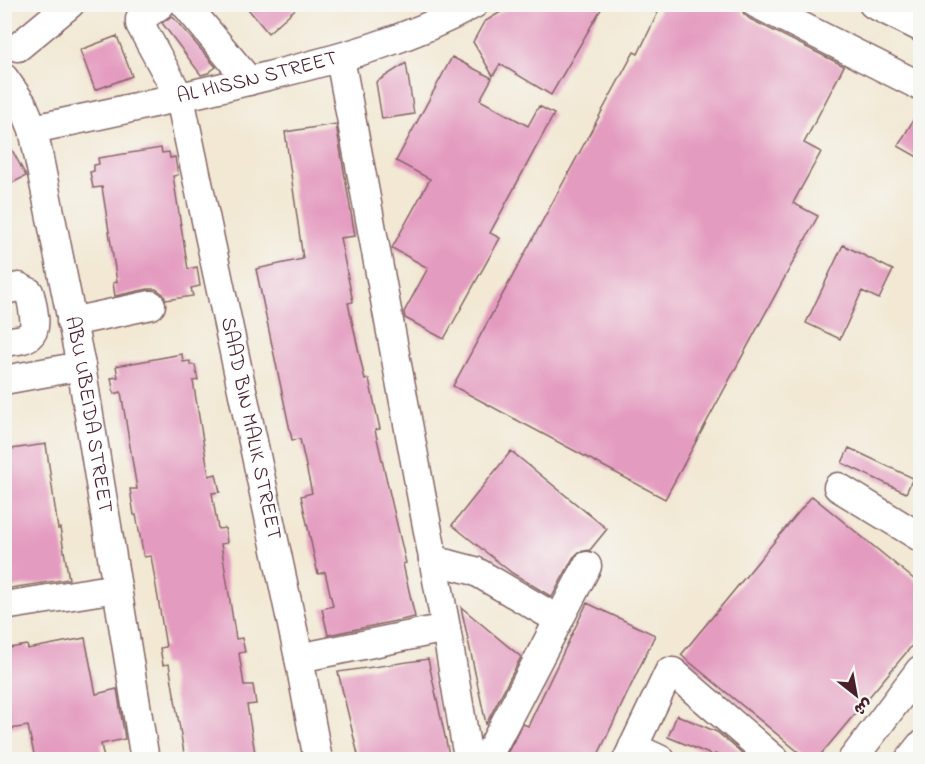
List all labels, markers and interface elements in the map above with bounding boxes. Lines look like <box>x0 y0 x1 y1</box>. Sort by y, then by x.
street label: AL HISSN STREET <box>174 44 341 112</box>
street label: ABU UBEIDA STREET <box>56 314 120 515</box>
street label: SAAD BIN MALIK STREET <box>212 315 289 543</box>
north arrow <box>826 665 886 725</box>
text: ش <box>849 691 876 721</box>

